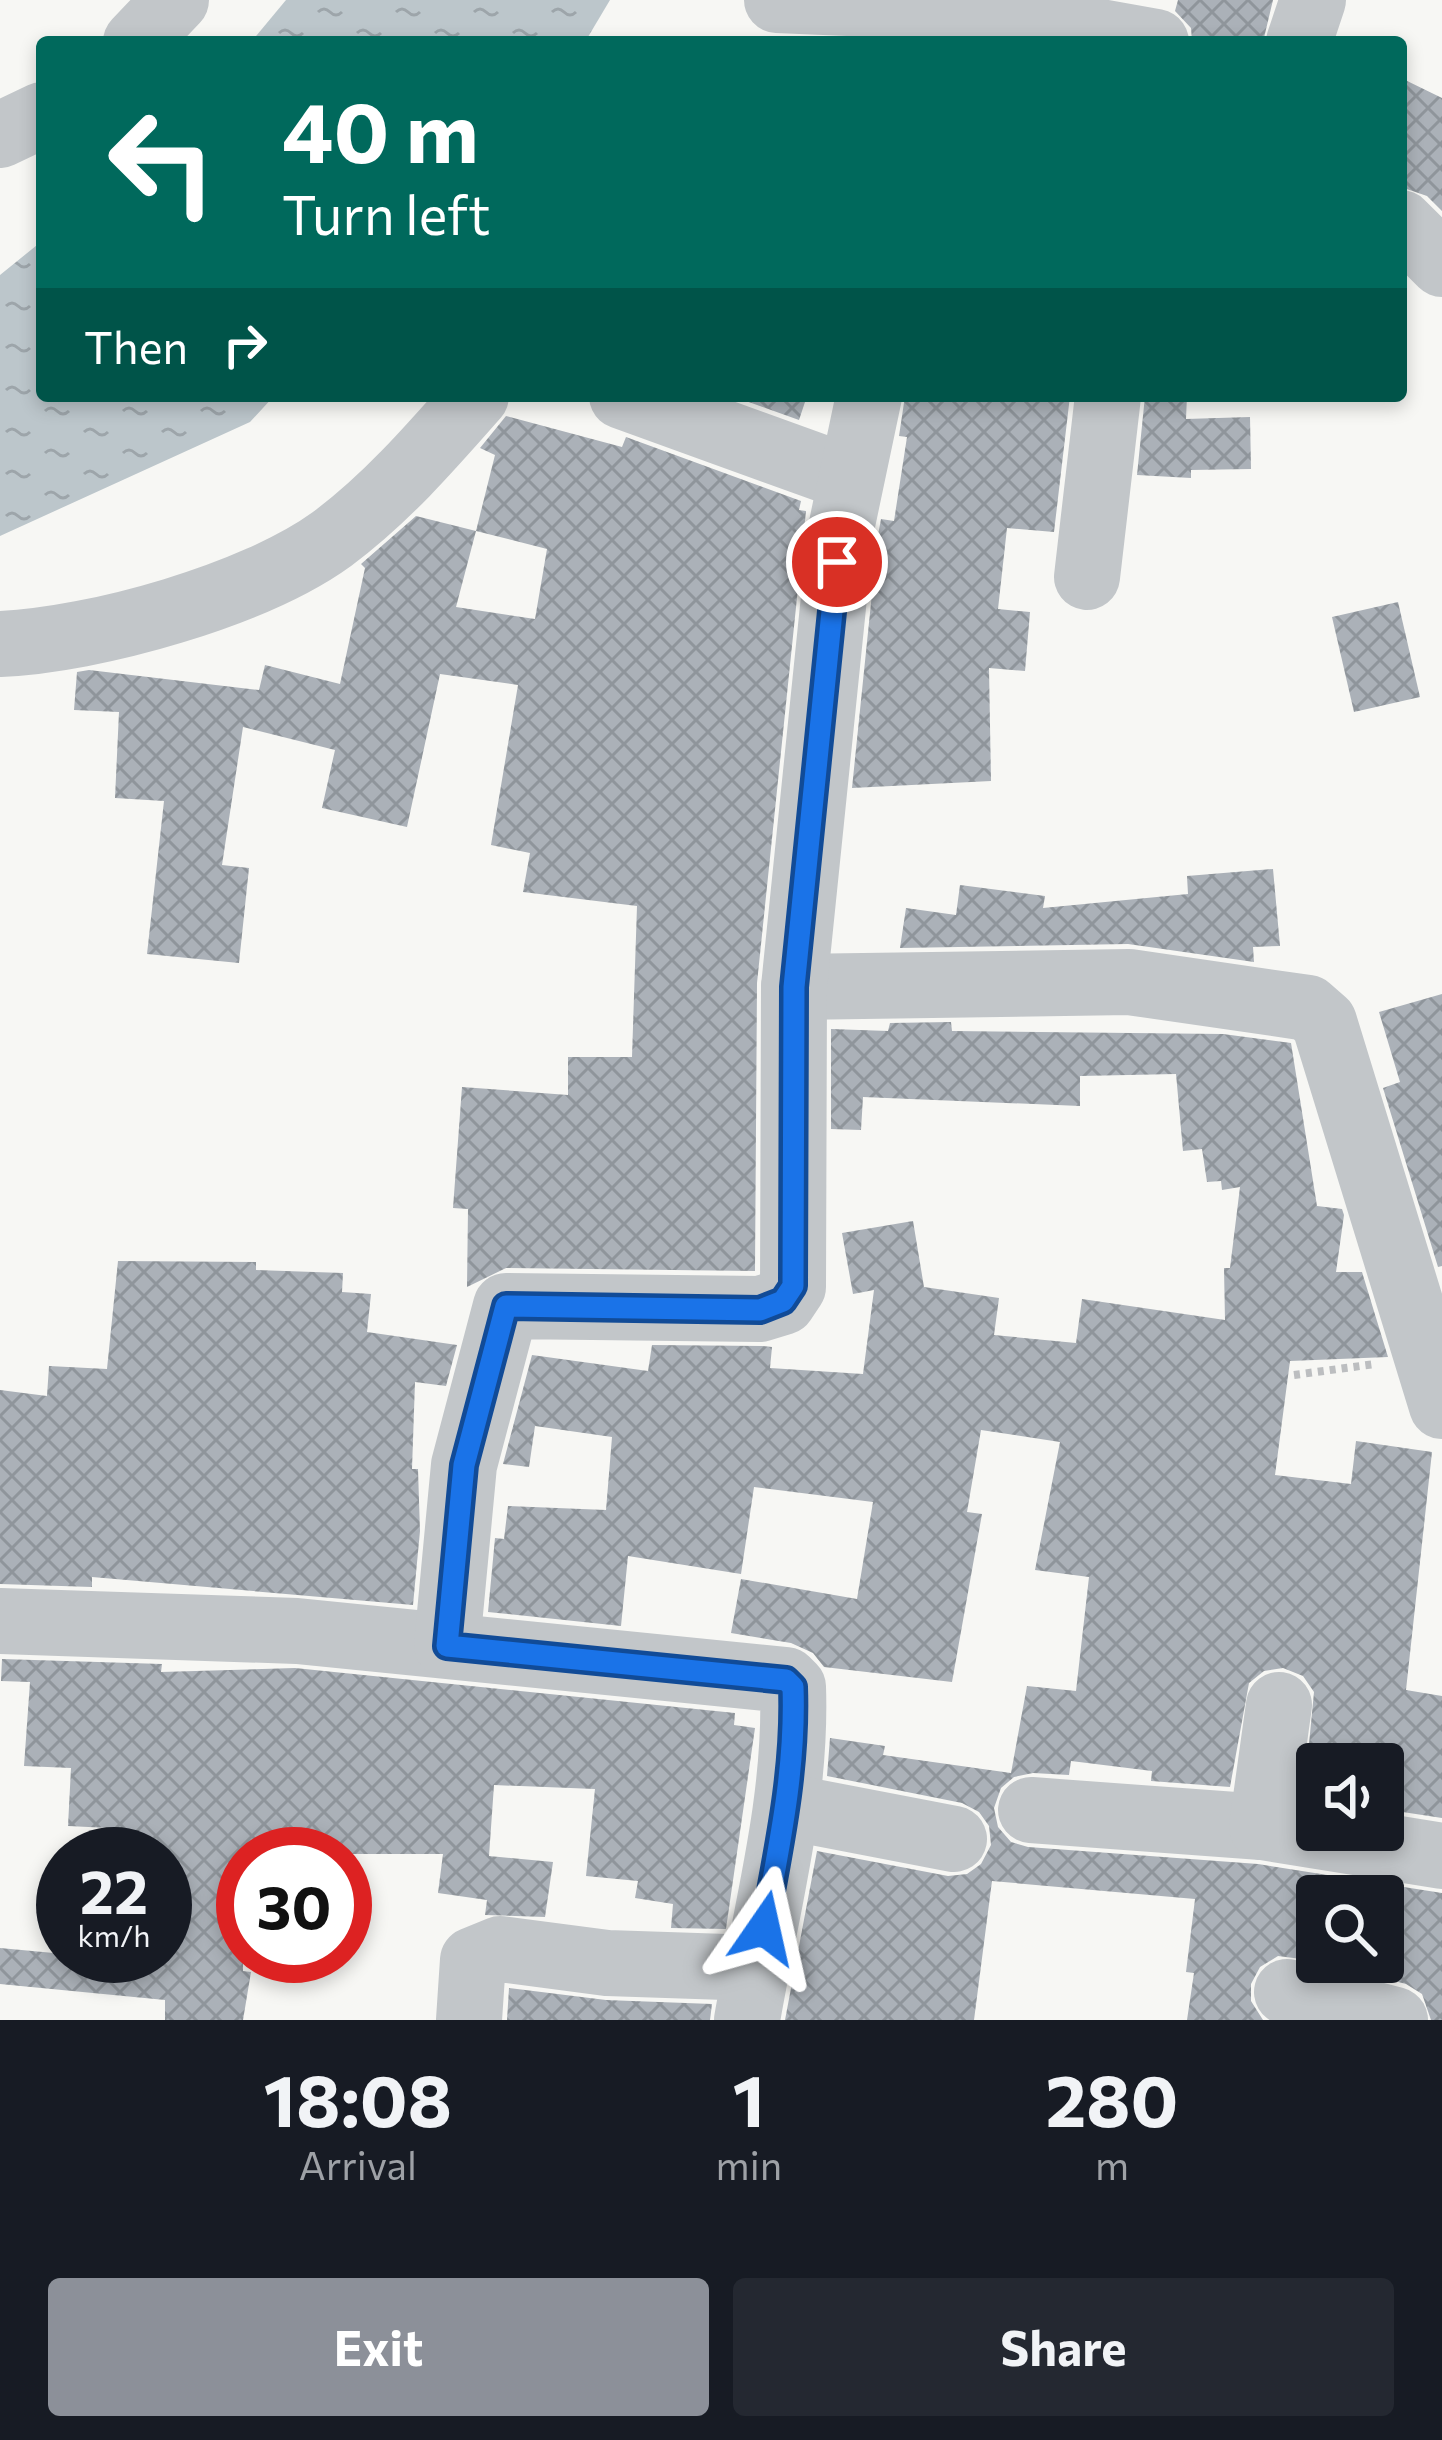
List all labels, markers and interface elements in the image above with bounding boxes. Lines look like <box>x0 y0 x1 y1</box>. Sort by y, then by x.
text: 40 m <box>282 78 479 180</box>
icon: left <box>84 84 240 240</box>
text: Turn left <box>282 180 490 246</box>
icon: right <box>212 312 278 378</box>
text: Then <box>84 318 188 373</box>
pin <box>786 511 888 613</box>
icon: arrive <box>804 529 870 595</box>
map controls <box>1296 1743 1404 1983</box>
button: sound <box>1296 1743 1404 1851</box>
speed limit sign: 30 <box>216 1827 372 1983</box>
text: 22 <box>80 1853 148 1926</box>
position arrow <box>701 1865 827 1991</box>
button: search <box>1296 1875 1404 1983</box>
text: km/h <box>78 1916 150 1953</box>
text: 18:08 <box>264 2054 452 2142</box>
text: 1 <box>733 2054 765 2142</box>
text: 280 <box>1046 2054 1178 2142</box>
text: Arrival <box>299 2140 417 2188</box>
text: min <box>716 2140 782 2188</box>
text: m <box>1095 2140 1129 2188</box>
button: Exit <box>48 2278 709 2416</box>
button: Share <box>733 2278 1394 2416</box>

